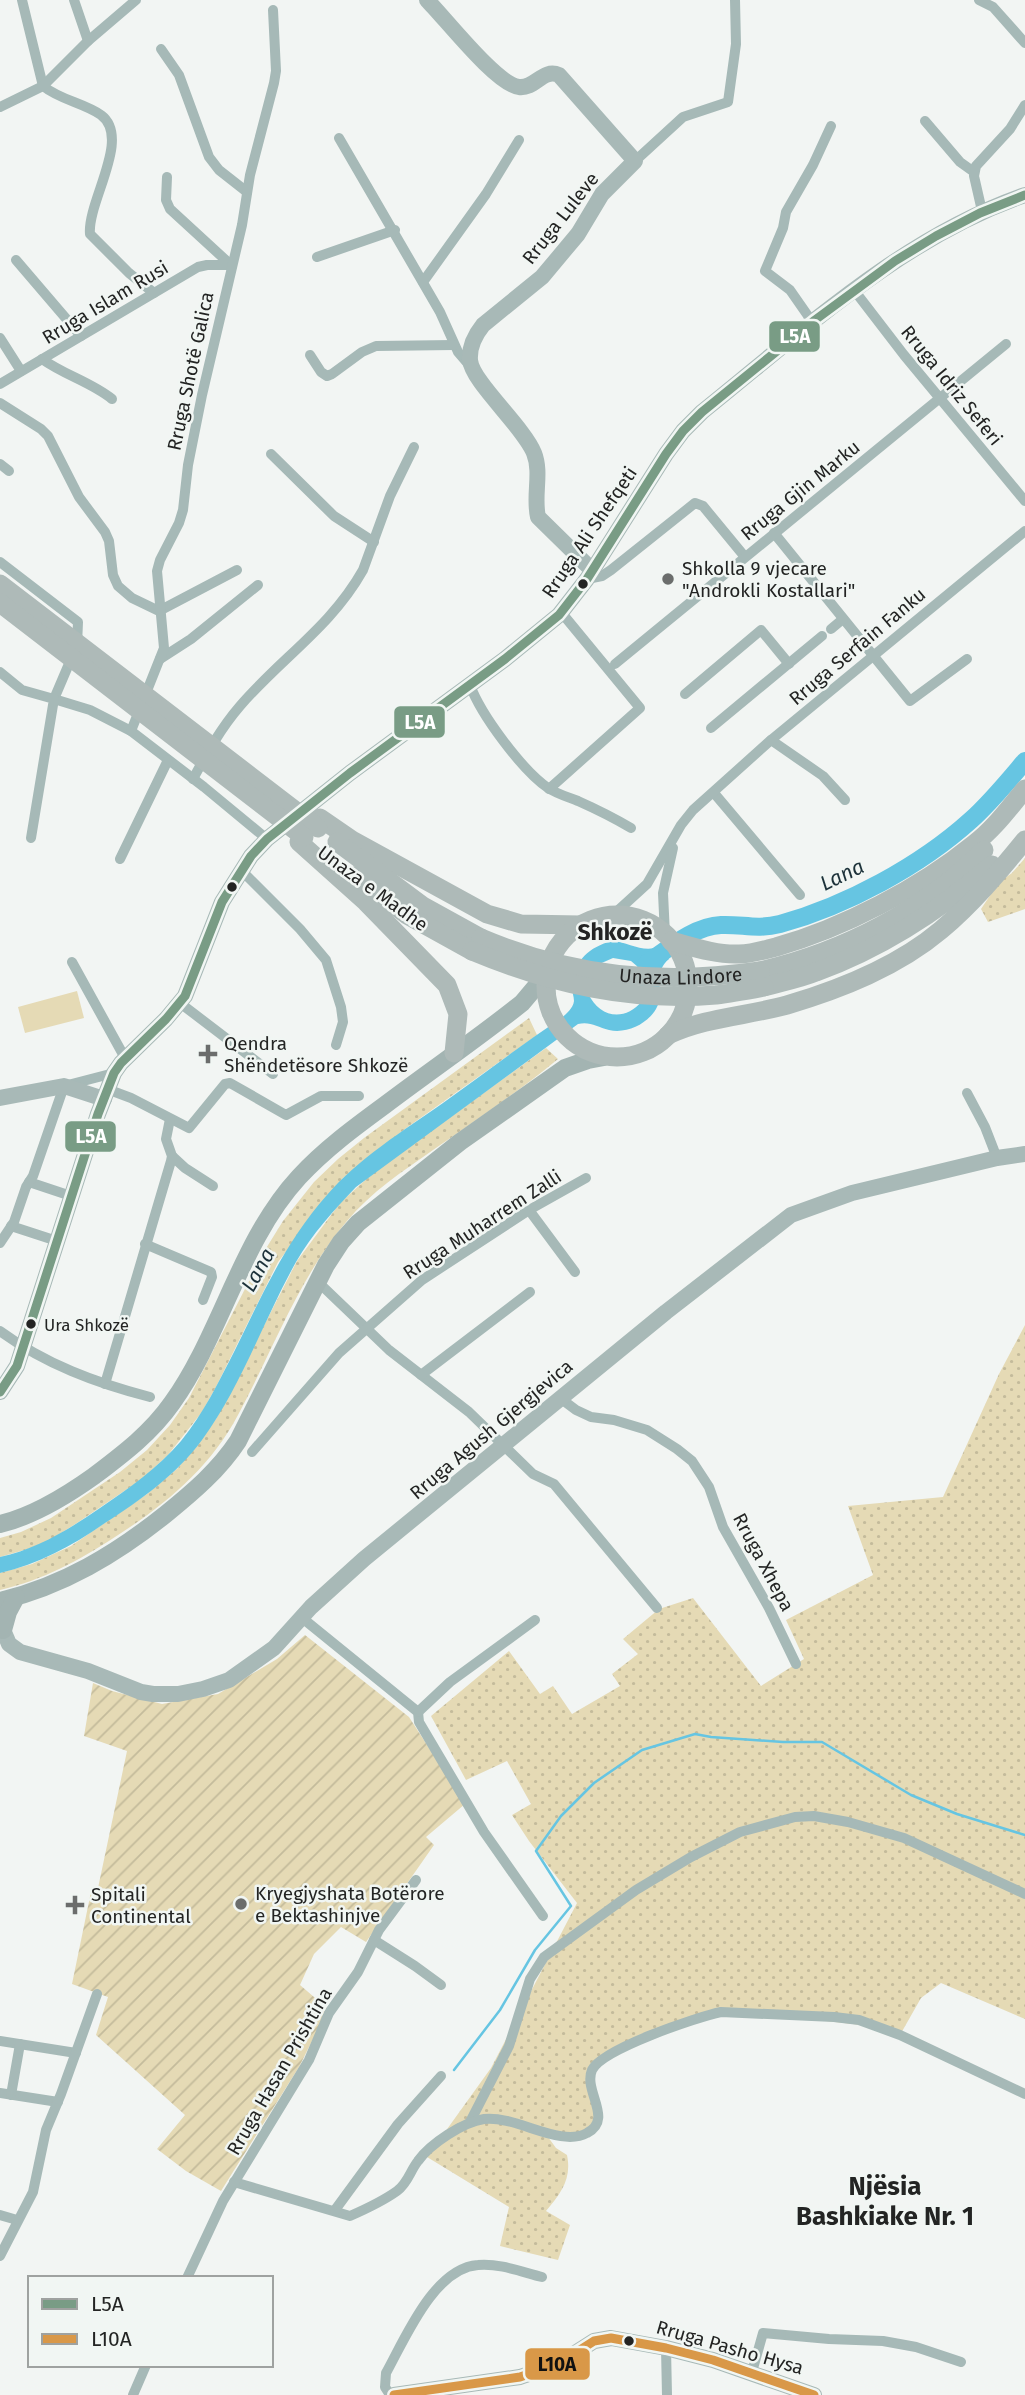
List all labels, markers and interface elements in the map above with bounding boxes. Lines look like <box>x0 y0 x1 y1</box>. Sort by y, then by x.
street label: Rruga Luleve <box>517 168 603 269</box>
street label: Rruga Islam Rusi <box>38 256 173 349</box>
street label: Rruga Shotë Galica <box>162 290 219 453</box>
line badge: L5A <box>768 320 821 353</box>
street label: Rruga Idriz Seferi <box>896 321 1007 450</box>
text: L5A <box>780 325 811 348</box>
street label: Rruga Gjin Marku <box>736 435 865 545</box>
street label: Rruga Ali Shefqeti <box>537 462 642 602</box>
place label: Shkolla 9 vjecare "Androkli Kostallari" <box>682 557 855 602</box>
marker: Shkolla 9 vjecare "Androkli Kostallari" <box>660 571 676 587</box>
unlabelled marker <box>576 577 590 591</box>
street label: Rruga Serfain Fanku <box>784 583 930 710</box>
line badge: L5A <box>393 705 446 739</box>
text: L5A <box>405 711 436 734</box>
street label: Unaza e Madhe <box>313 841 432 936</box>
water label: Lana <box>816 853 868 897</box>
unlabelled marker <box>225 880 239 894</box>
district label: Shkozë <box>577 918 653 946</box>
street label: Unaza Lindore <box>618 962 743 989</box>
place label: Qendra Shëndetësore Shkozë <box>224 1032 408 1077</box>
marker: Qendra Shëndetësore Shkozë <box>198 1044 218 1064</box>
line badge: L5A <box>64 1120 117 1153</box>
text: L5A <box>76 1125 107 1148</box>
street label: Rruga Muharrem Zalli <box>399 1165 566 1284</box>
water label: Lana <box>236 1244 280 1296</box>
place label: Ura Shkozë <box>44 1315 129 1336</box>
marker: Ura Shkozë <box>24 1317 38 1331</box>
street label: Rruga Agush Gjergjevica <box>405 1354 577 1504</box>
street label: Rruga Xhepa <box>728 1509 799 1615</box>
place label: Kryegjyshata Botërore e Bektashinjve <box>255 1882 445 1927</box>
place label: Spitali Continental <box>91 1883 191 1928</box>
marker: Spitali Continental <box>65 1895 85 1915</box>
marker: Kryegjyshata Botërore e Bektashinjve <box>233 1896 249 1912</box>
street label: Rruga Hasan Prishtina <box>222 1983 337 2159</box>
district label: Njësia Bashkiake Nr. 1 <box>796 2171 974 2232</box>
legend <box>28 2276 273 2367</box>
text: L5A <box>91 2291 124 2317</box>
street label: Rruga Pasho Hysa <box>654 2315 806 2380</box>
text: L10A <box>91 2326 132 2352</box>
unlabelled marker <box>622 2334 636 2348</box>
line badge: L10A <box>524 2347 591 2381</box>
text: L10A <box>538 2353 577 2376</box>

